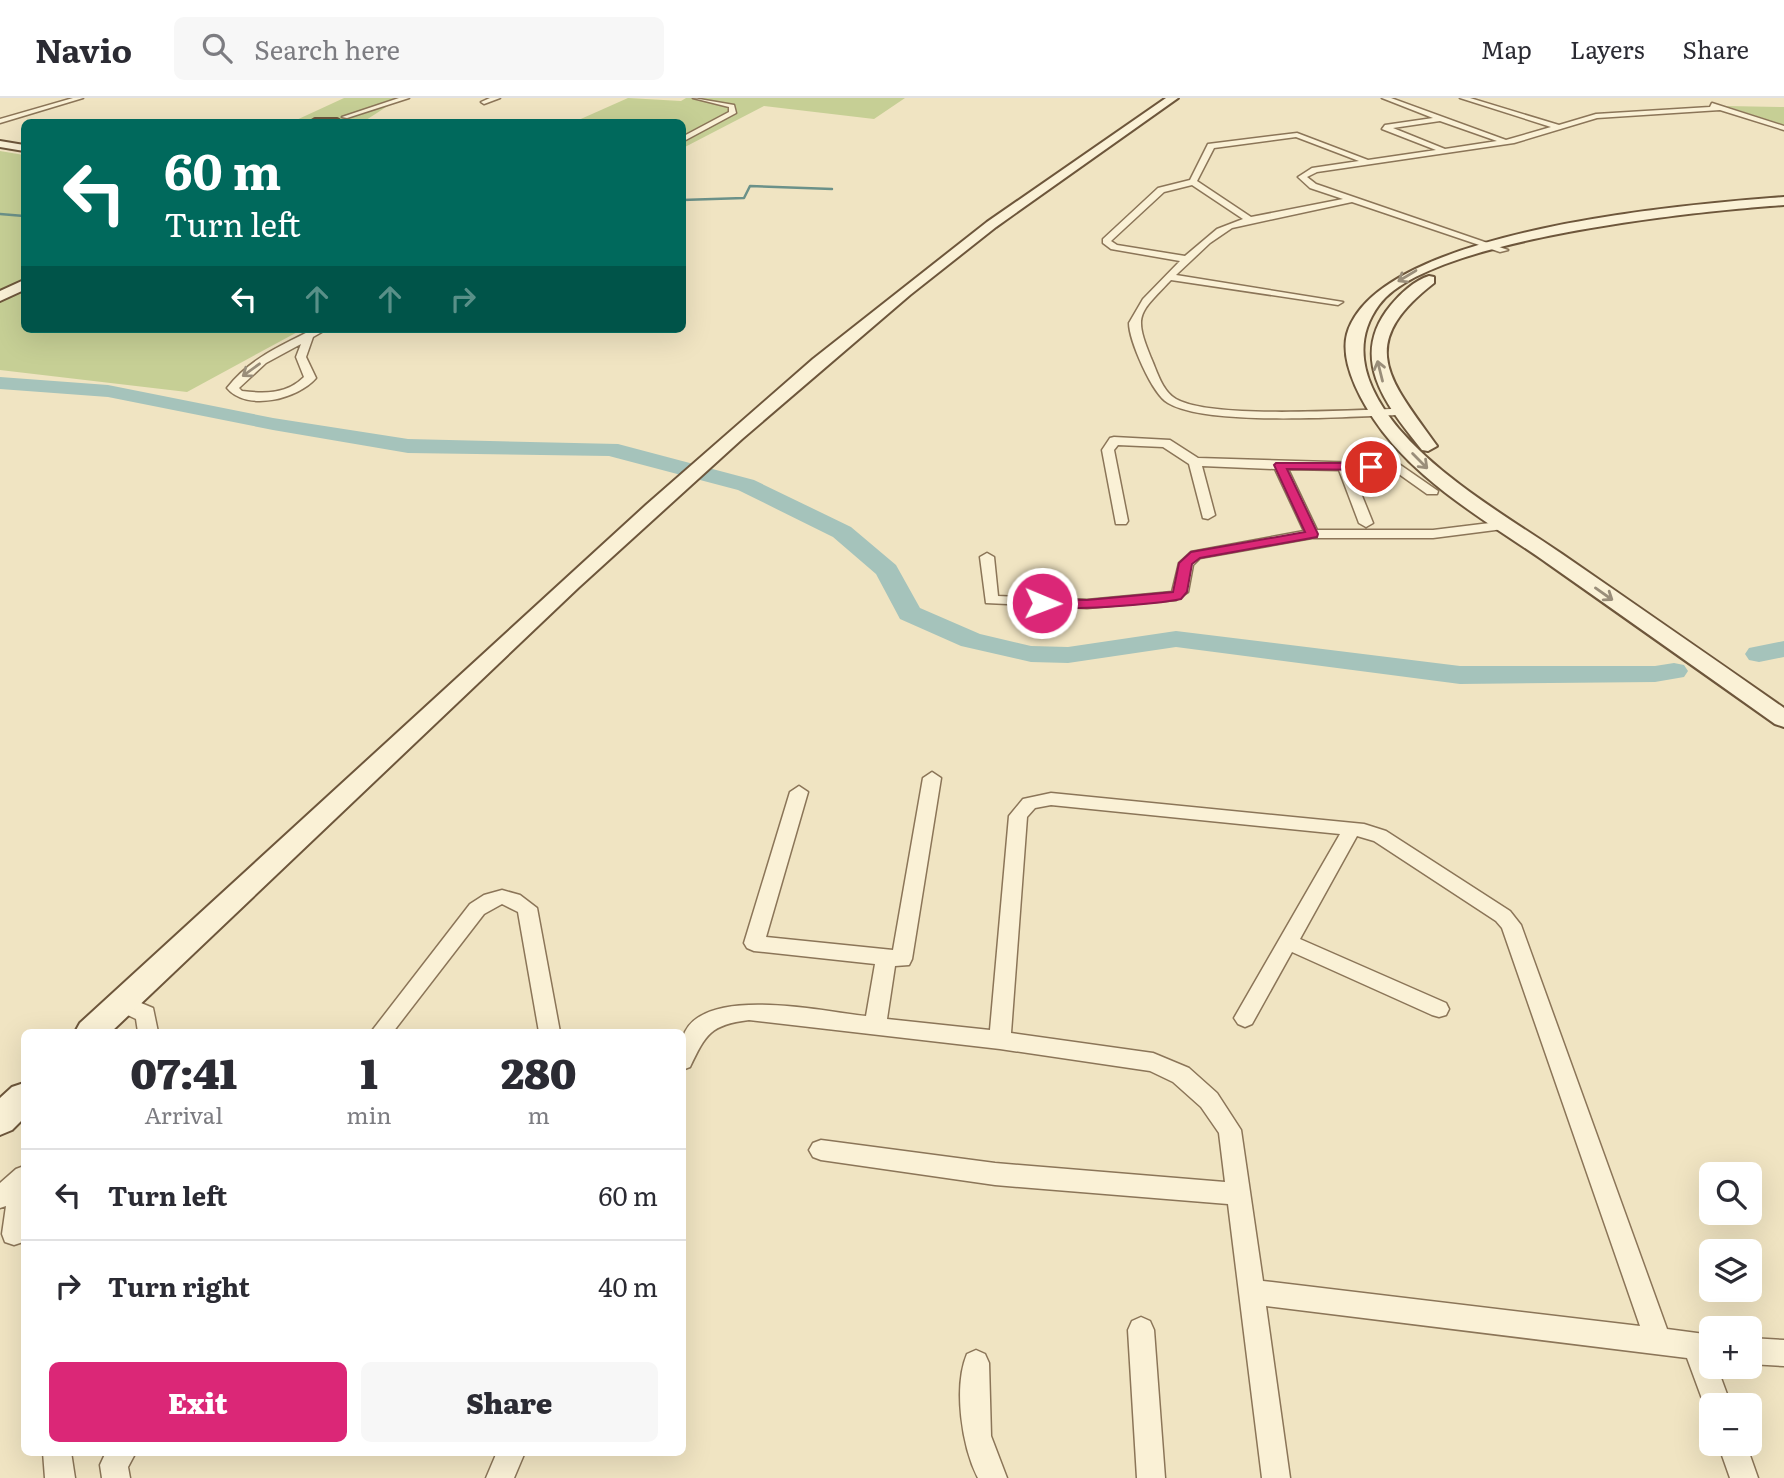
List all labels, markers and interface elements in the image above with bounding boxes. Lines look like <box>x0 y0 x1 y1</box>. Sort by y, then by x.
search box <box>174 17 664 80</box>
text: Navio <box>35 24 132 73</box>
icon: search <box>198 29 236 67</box>
text: Search here <box>254 29 400 68</box>
text: Map <box>1481 31 1532 66</box>
text: Layers <box>1570 31 1644 66</box>
text: Share <box>1682 31 1749 66</box>
text: 60 m <box>164 132 281 205</box>
icon: left <box>49 147 140 238</box>
text: Turn left <box>164 199 301 247</box>
one-way arrow <box>1397 269 1417 283</box>
icon: left <box>225 280 263 318</box>
icon: ahead <box>298 280 336 318</box>
icon: ahead <box>371 280 409 318</box>
icon: right <box>444 280 482 318</box>
one-way arrow <box>1373 360 1387 383</box>
one-way arrow <box>242 362 260 377</box>
pin <box>1341 437 1401 497</box>
icon: arrive <box>1352 448 1390 486</box>
one-way arrow <box>1411 452 1428 469</box>
position arrow <box>1005 566 1079 640</box>
one-way arrow <box>1594 587 1613 601</box>
text: 07:41 <box>130 1040 237 1102</box>
text: 1 <box>360 1040 378 1102</box>
text: 280 <box>501 1040 577 1102</box>
text: Arrival <box>144 1097 223 1131</box>
text: min <box>346 1097 392 1131</box>
text: m <box>528 1097 550 1131</box>
map controls <box>1699 1162 1762 1456</box>
button: search <box>1699 1162 1762 1225</box>
text: Turn left <box>108 1175 227 1214</box>
text: 60 m <box>599 1175 658 1214</box>
icon: left <box>49 1176 87 1214</box>
button: layers <box>1699 1239 1762 1302</box>
text: Turn right <box>108 1266 250 1305</box>
text: 40 m <box>598 1266 658 1305</box>
icon: right <box>49 1267 87 1305</box>
button: + <box>1699 1316 1762 1379</box>
button: Exit <box>49 1362 347 1442</box>
button: Share <box>361 1362 658 1442</box>
button: − <box>1699 1393 1762 1456</box>

